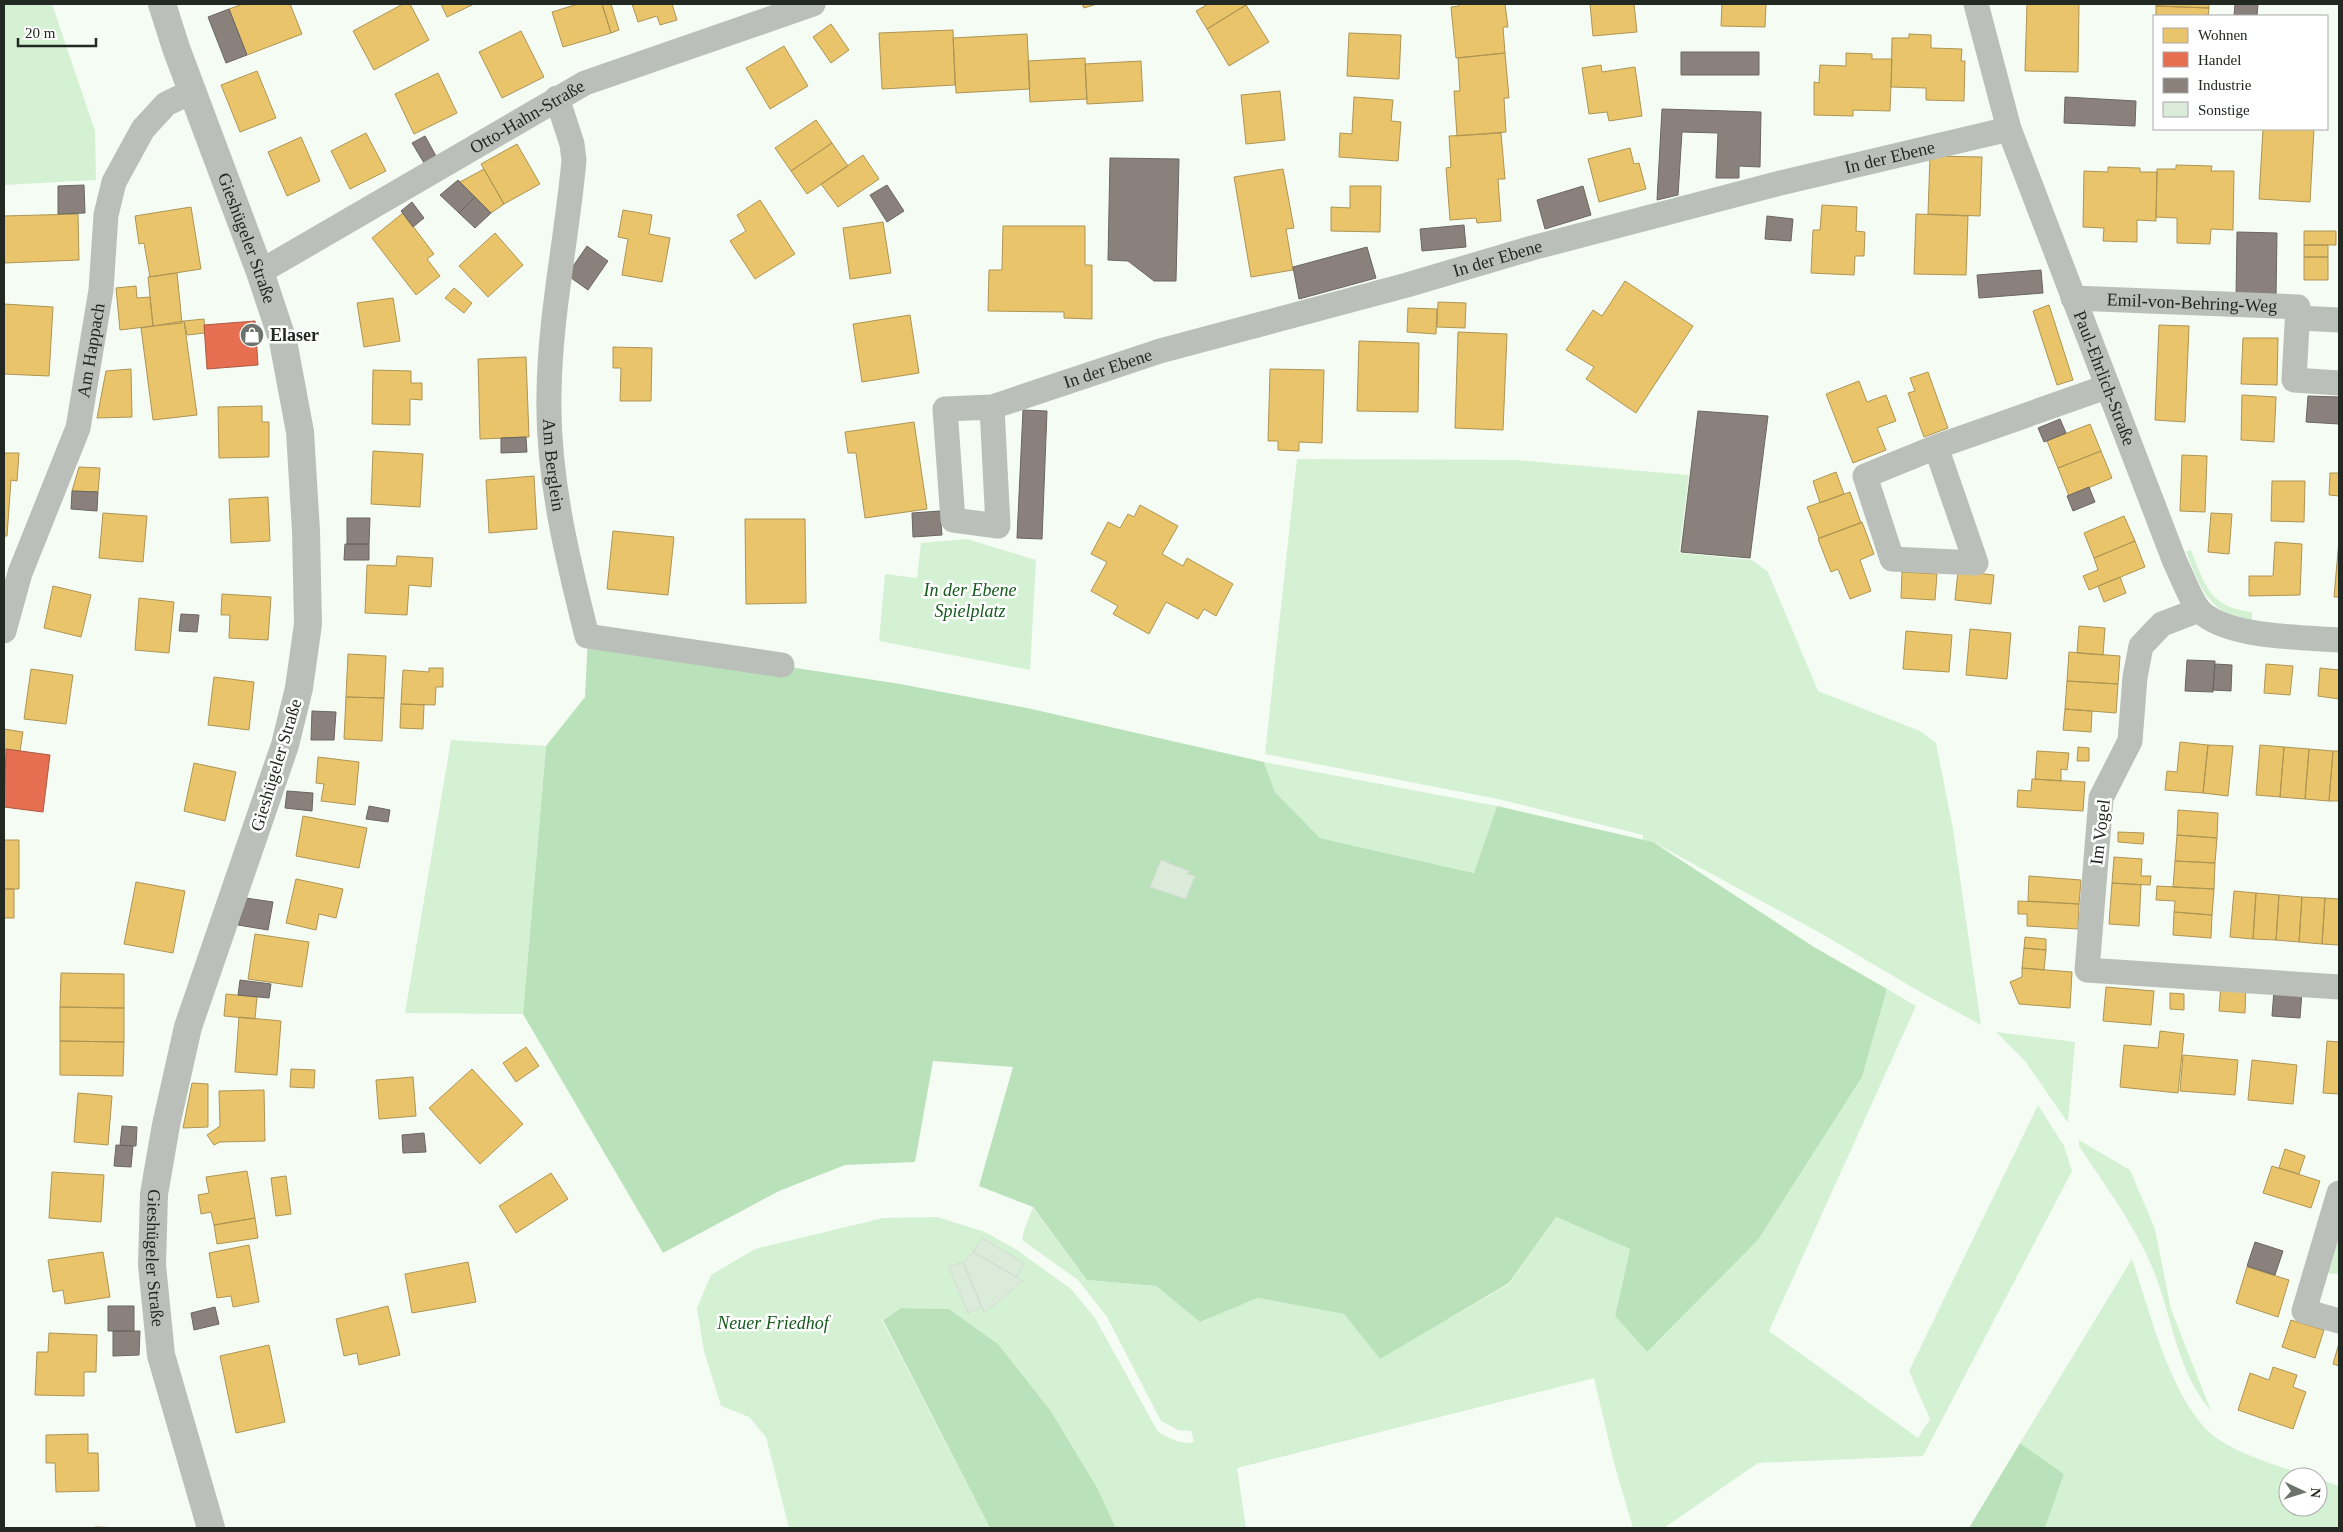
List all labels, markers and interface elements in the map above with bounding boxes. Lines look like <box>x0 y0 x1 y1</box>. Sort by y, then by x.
scale bar <box>18 15 95 47</box>
legend <box>2153 15 2328 130</box>
text: 20 m <box>25 25 56 41</box>
text: Wohnen <box>2198 27 2248 43</box>
text: Handel <box>2198 52 2241 68</box>
street label: Otto-Hahn-Straße <box>466 76 588 158</box>
text: Industrie <box>2198 77 2252 93</box>
text: Sonstige <box>2198 102 2250 118</box>
street label: In der Ebene <box>1843 137 1937 177</box>
street label: Gieshügeler Straße <box>214 170 280 306</box>
street label: In der Ebene <box>1451 236 1544 281</box>
street label: Emil-von-Behring-Weg <box>2106 289 2278 316</box>
street label: Am Happach <box>73 302 109 399</box>
street label: Paul-Ehrlich-Straße <box>2070 308 2139 448</box>
shop icon: Elaser <box>239 322 265 348</box>
place label: Elaser <box>270 325 319 345</box>
street label: In der Ebene <box>1061 344 1155 392</box>
street label: Am Berglein <box>539 418 569 513</box>
park label: In der Ebene Spielplatz <box>923 580 1016 621</box>
street label: Gieshügeler Straße <box>246 696 306 834</box>
street label: Im Vogel <box>2086 798 2114 866</box>
street label: Gieshügeler Straße <box>142 1189 168 1328</box>
park label: Neuer Friedhof <box>716 1313 832 1333</box>
north arrow <box>2278 1467 2328 1517</box>
text: N <box>2308 1487 2323 1498</box>

